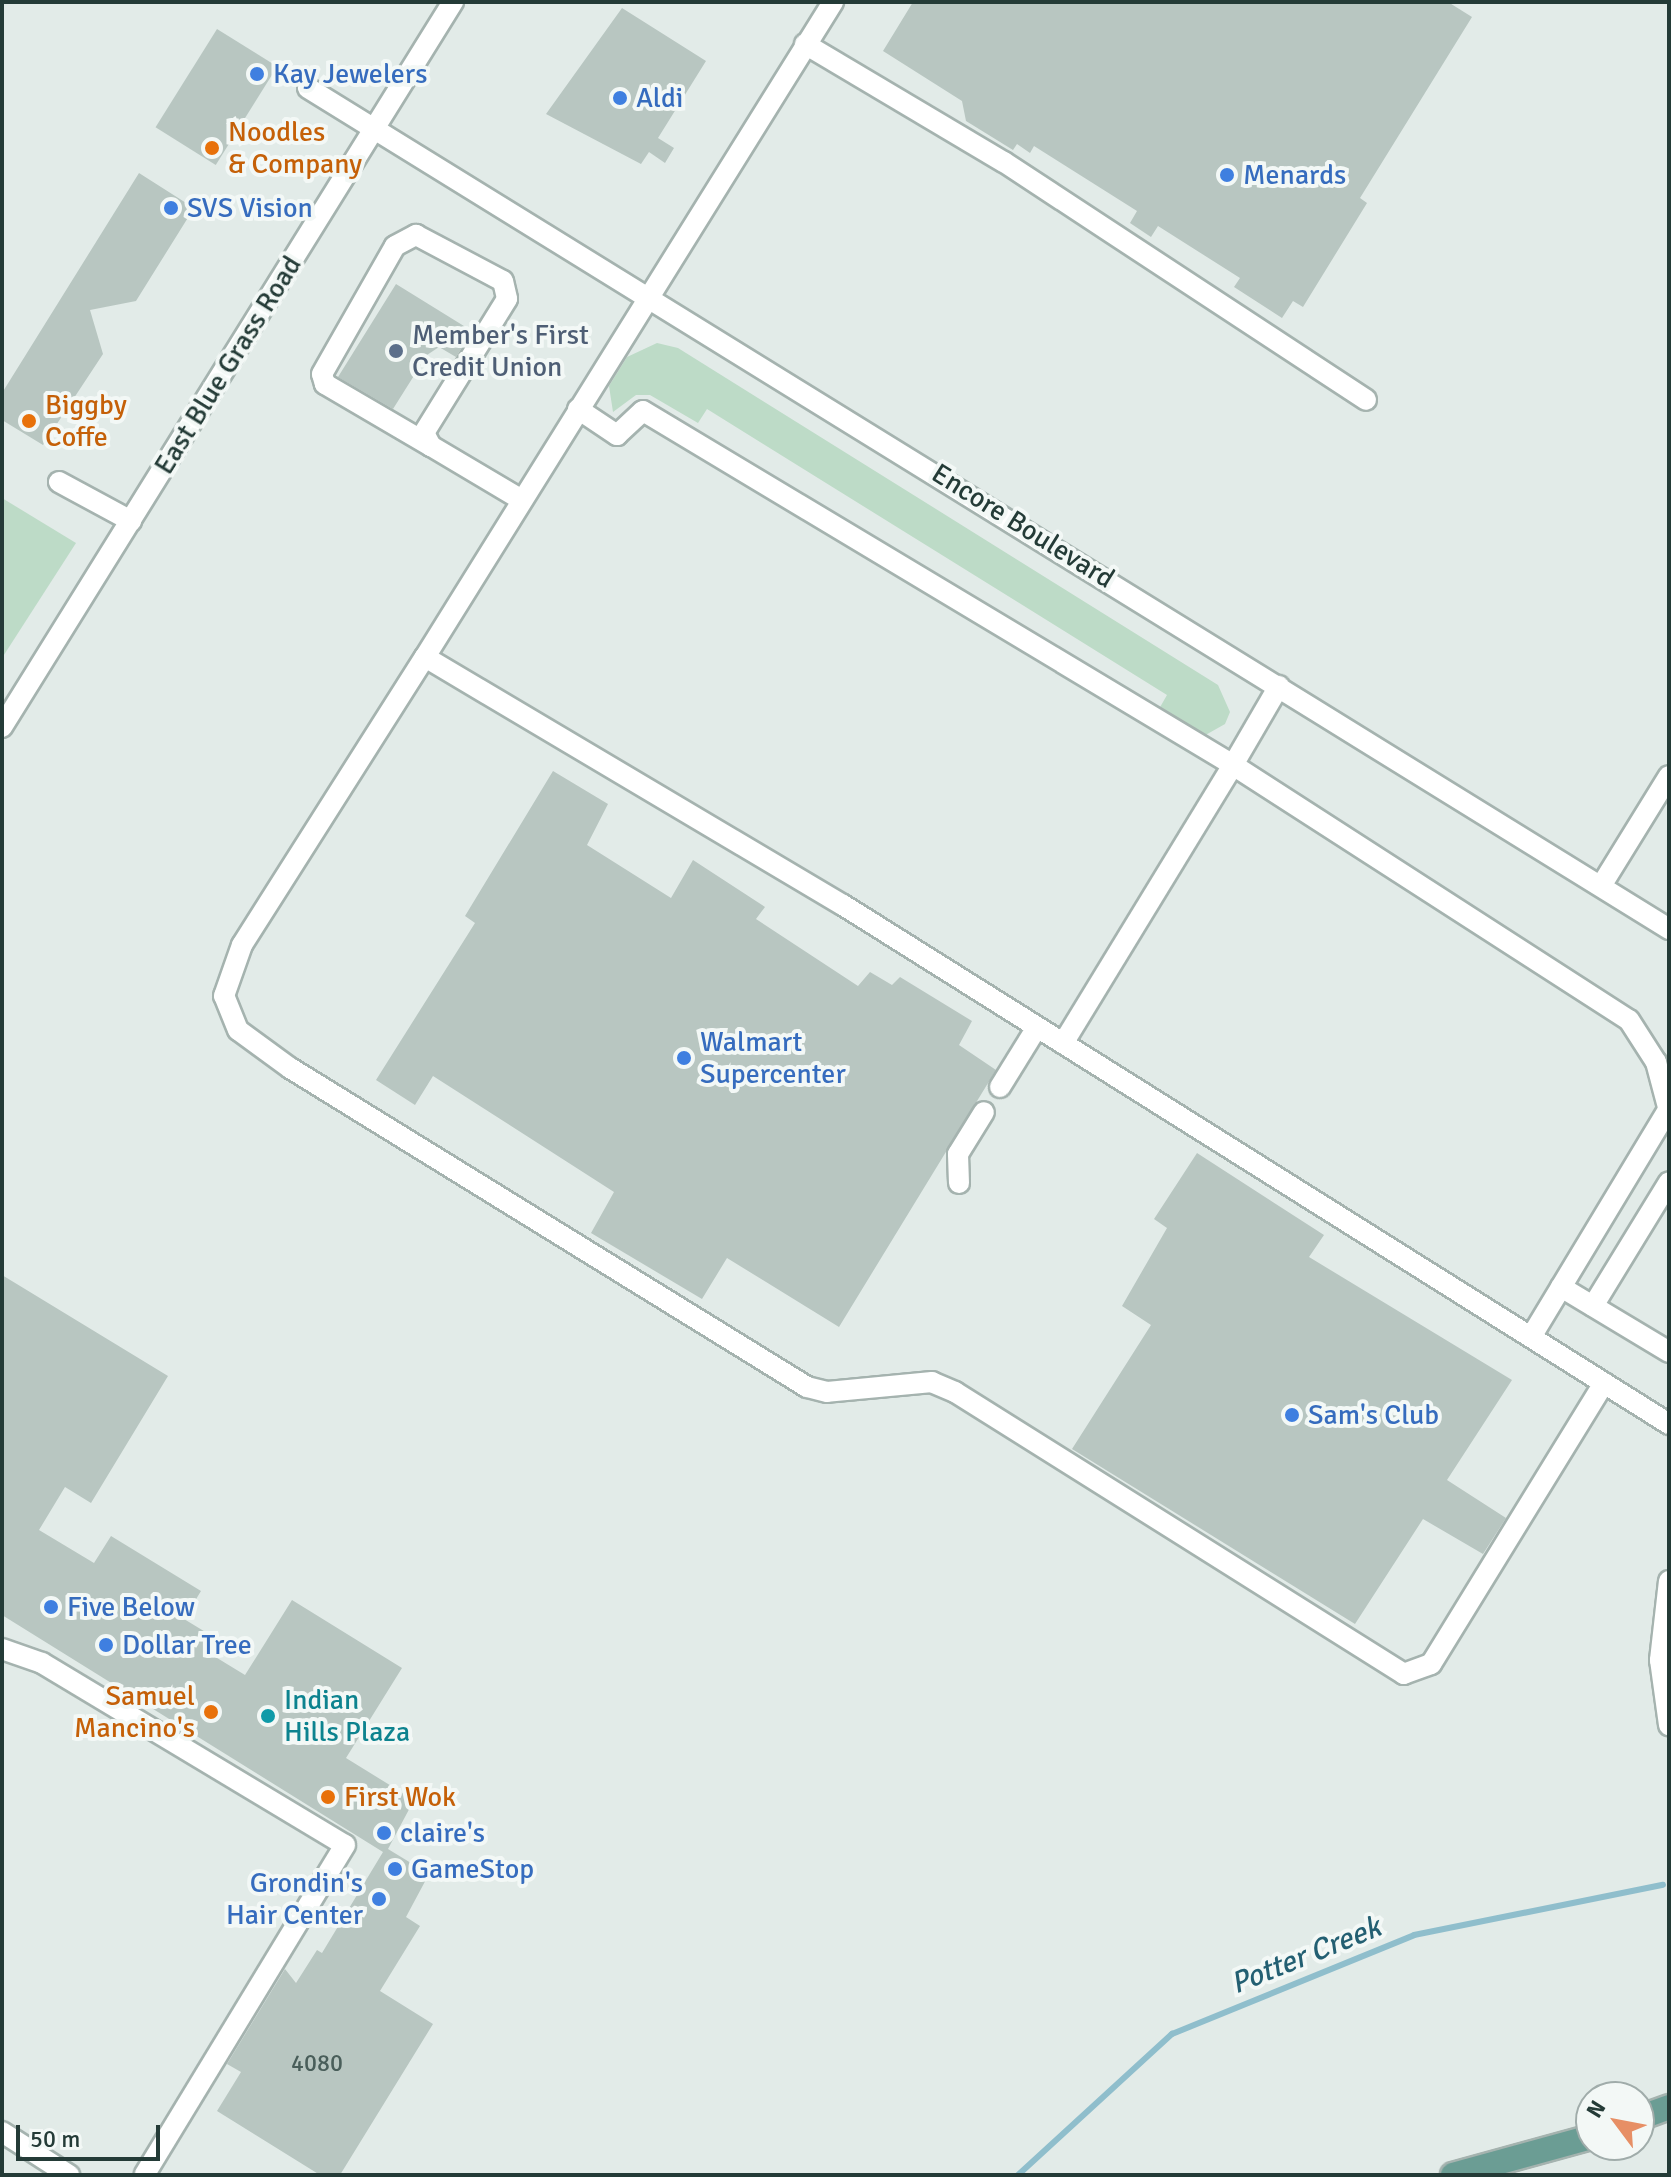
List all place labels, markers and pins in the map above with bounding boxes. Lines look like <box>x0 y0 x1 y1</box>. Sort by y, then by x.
place label: Kay Jewelers <box>273 57 427 91</box>
marker: Kay Jewelers <box>248 65 266 83</box>
place label: Aldi <box>636 81 683 115</box>
marker: Aldi <box>611 89 629 107</box>
place label: Noodles & Company <box>228 115 362 181</box>
marker: Noodles & Company <box>203 139 221 157</box>
place label: Menards <box>1243 158 1346 192</box>
marker: Menards <box>1218 166 1236 184</box>
place label: SVS Vision <box>187 191 313 225</box>
marker: SVS Vision <box>162 199 180 217</box>
place label: Member's First Credit Union <box>412 318 589 384</box>
marker: Member's First Credit Union <box>387 342 405 360</box>
place label: Biggby Coffe <box>45 388 127 454</box>
marker: Biggby Coffe <box>20 412 38 430</box>
place label: Walmart Supercenter <box>700 1025 846 1091</box>
marker: Walmart Supercenter <box>675 1049 693 1067</box>
place label: Sam's Club <box>1308 1398 1439 1432</box>
marker: Sam's Club <box>1283 1406 1301 1424</box>
place label: Five Below <box>67 1590 195 1624</box>
marker: Five Below <box>42 1598 60 1616</box>
place label: Dollar Tree <box>122 1628 252 1662</box>
marker: Dollar Tree <box>97 1636 115 1654</box>
place label: Samuel Mancino's <box>74 1679 195 1745</box>
place label: Indian Hills Plaza <box>284 1683 410 1749</box>
marker: Samuel Mancino's <box>202 1703 220 1721</box>
marker: Indian Hills Plaza <box>259 1707 277 1725</box>
place label: First Wok <box>344 1780 456 1814</box>
marker: First Wok <box>319 1788 337 1806</box>
place label: claire's <box>400 1816 485 1850</box>
marker: claire's <box>375 1824 393 1842</box>
place label: GameStop <box>411 1852 534 1886</box>
marker: GameStop <box>386 1860 404 1878</box>
place label: Grondin's Hair Center <box>226 1866 363 1932</box>
marker: Grondin's Hair Center <box>370 1890 388 1908</box>

